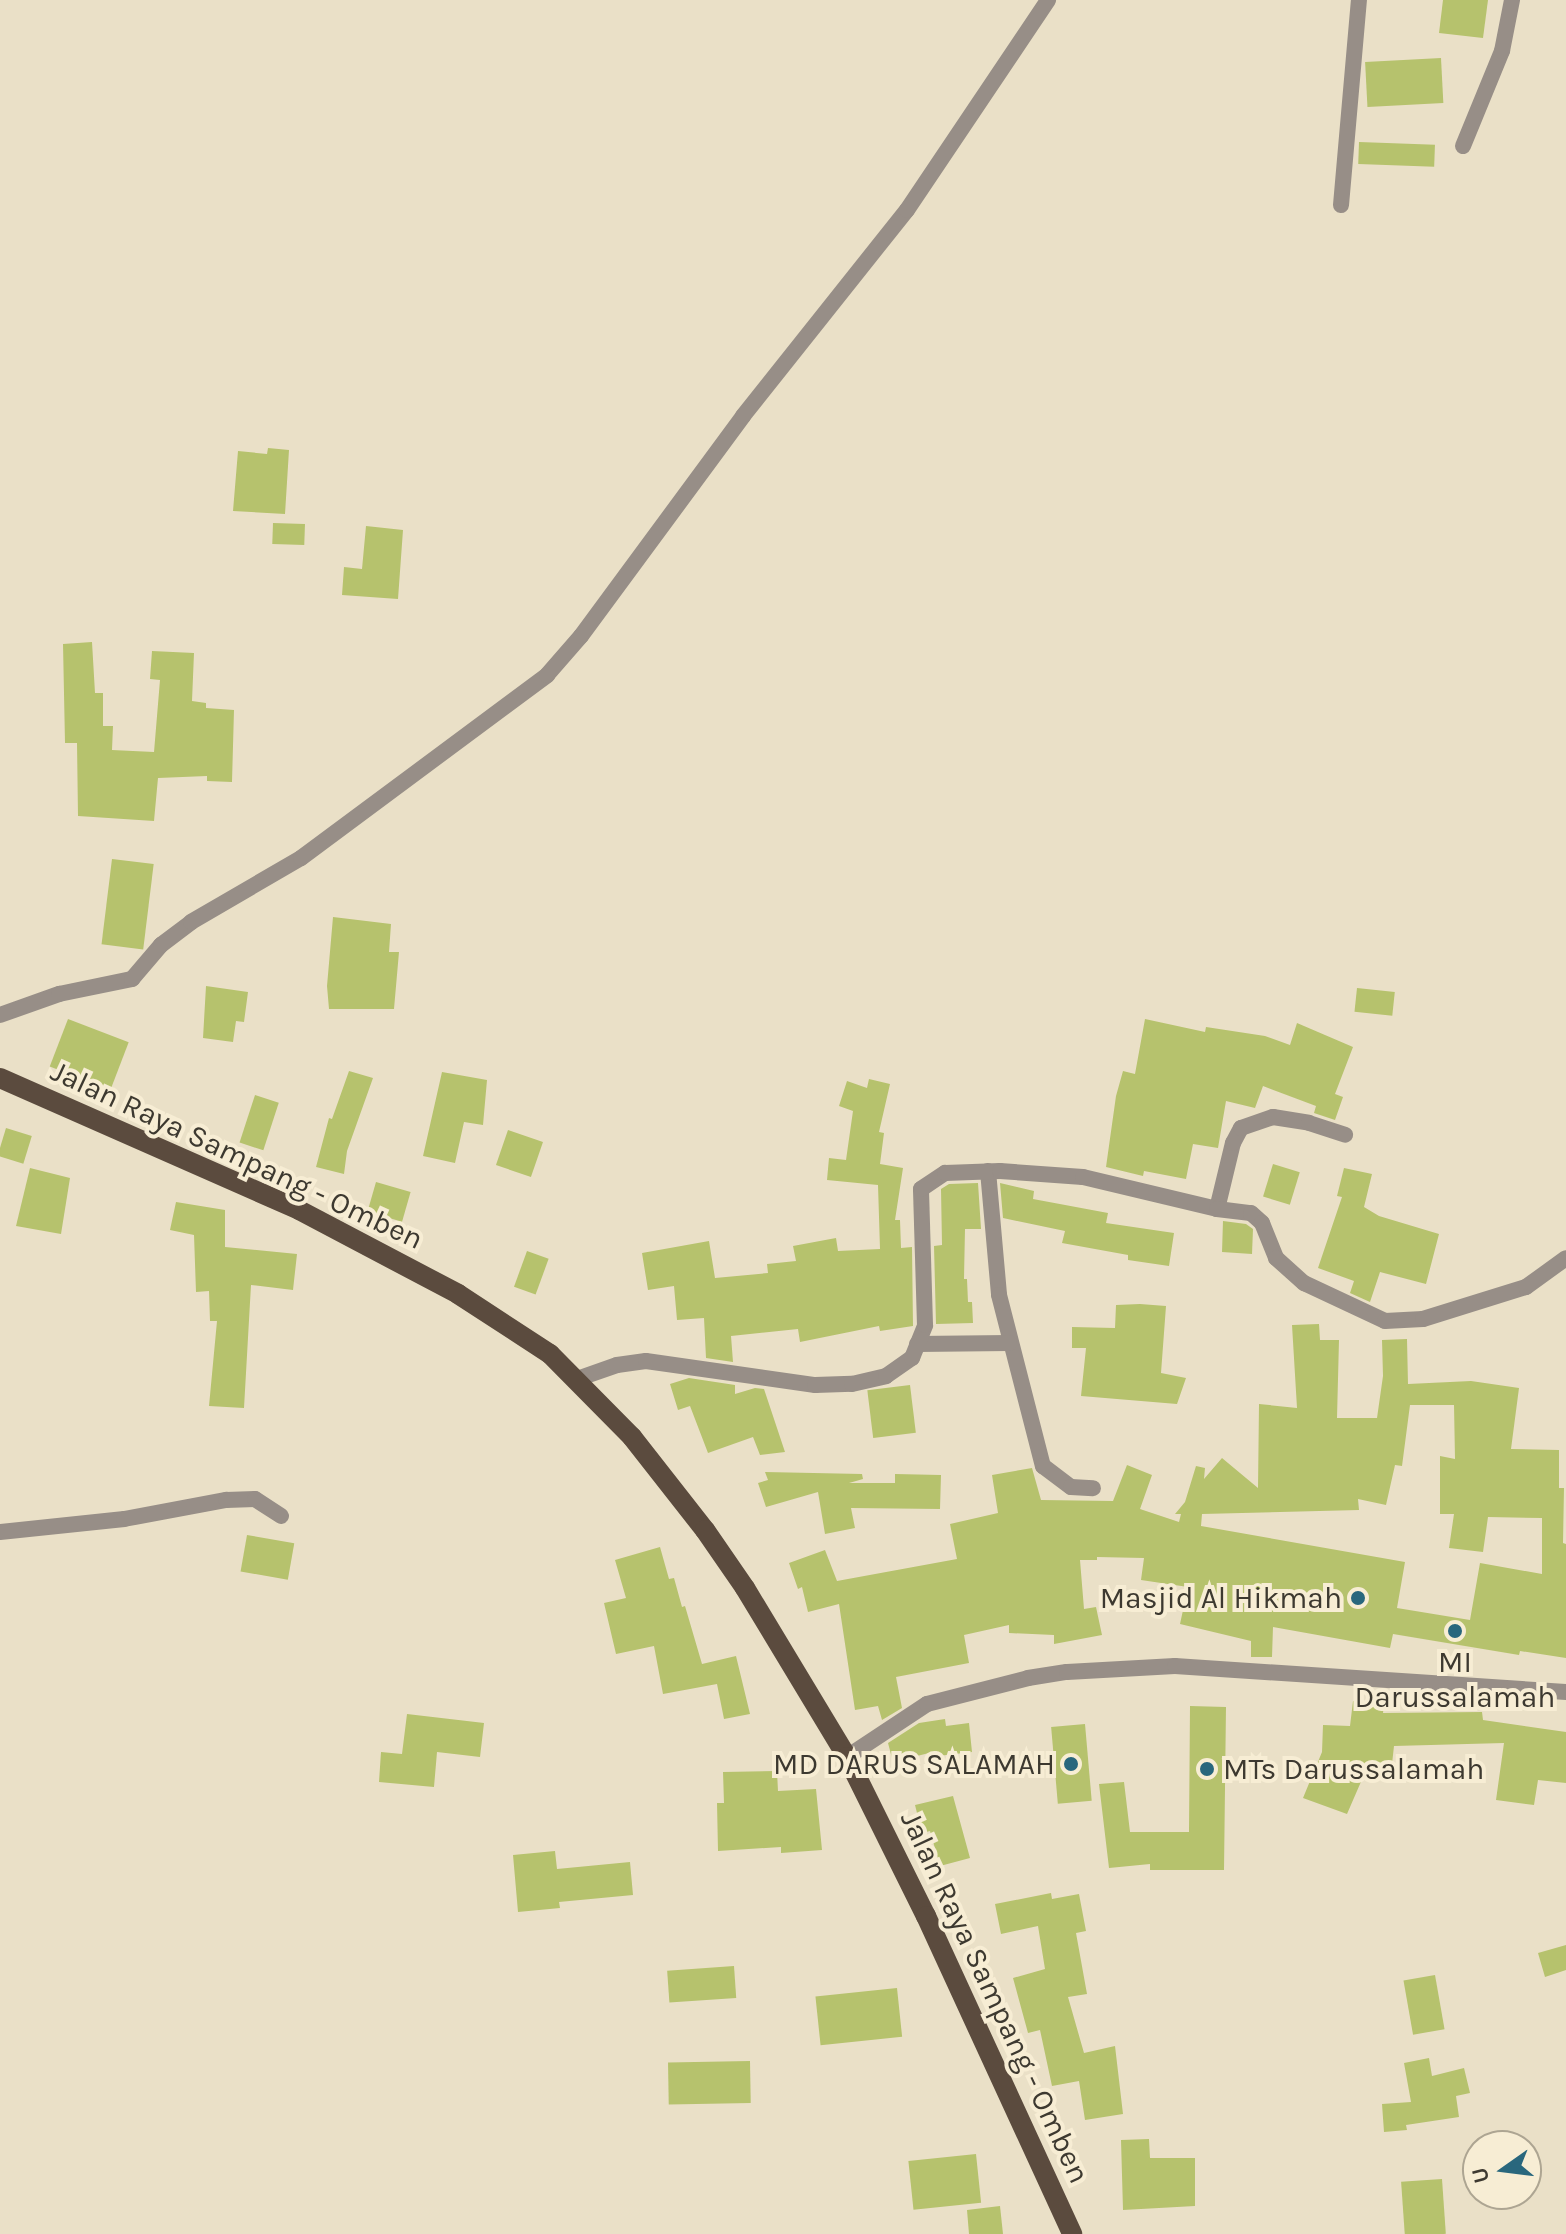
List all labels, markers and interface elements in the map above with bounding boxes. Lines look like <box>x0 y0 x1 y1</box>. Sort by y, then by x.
street label: Jalan Raya Sampang - Omben <box>45 1053 429 1257</box>
place label: Masjid Al Hikmah <box>1100 1580 1342 1616</box>
marker: Masjid Al Hikmah <box>1349 1589 1367 1607</box>
marker: MI Darussalamah <box>1446 1622 1464 1640</box>
place label: MI Darussalamah <box>1355 1644 1555 1714</box>
place label: MD DARUS SALAMAH <box>773 1746 1055 1782</box>
place label: MTs Darussalamah <box>1223 1751 1484 1787</box>
marker: MD DARUS SALAMAH <box>1062 1755 1080 1773</box>
marker: MTs Darussalamah <box>1198 1760 1216 1778</box>
street label: Jalan Raya Sampang - Omben <box>893 1805 1097 2189</box>
north arrow <box>1462 2130 1542 2210</box>
text: U <box>1466 2165 1495 2186</box>

